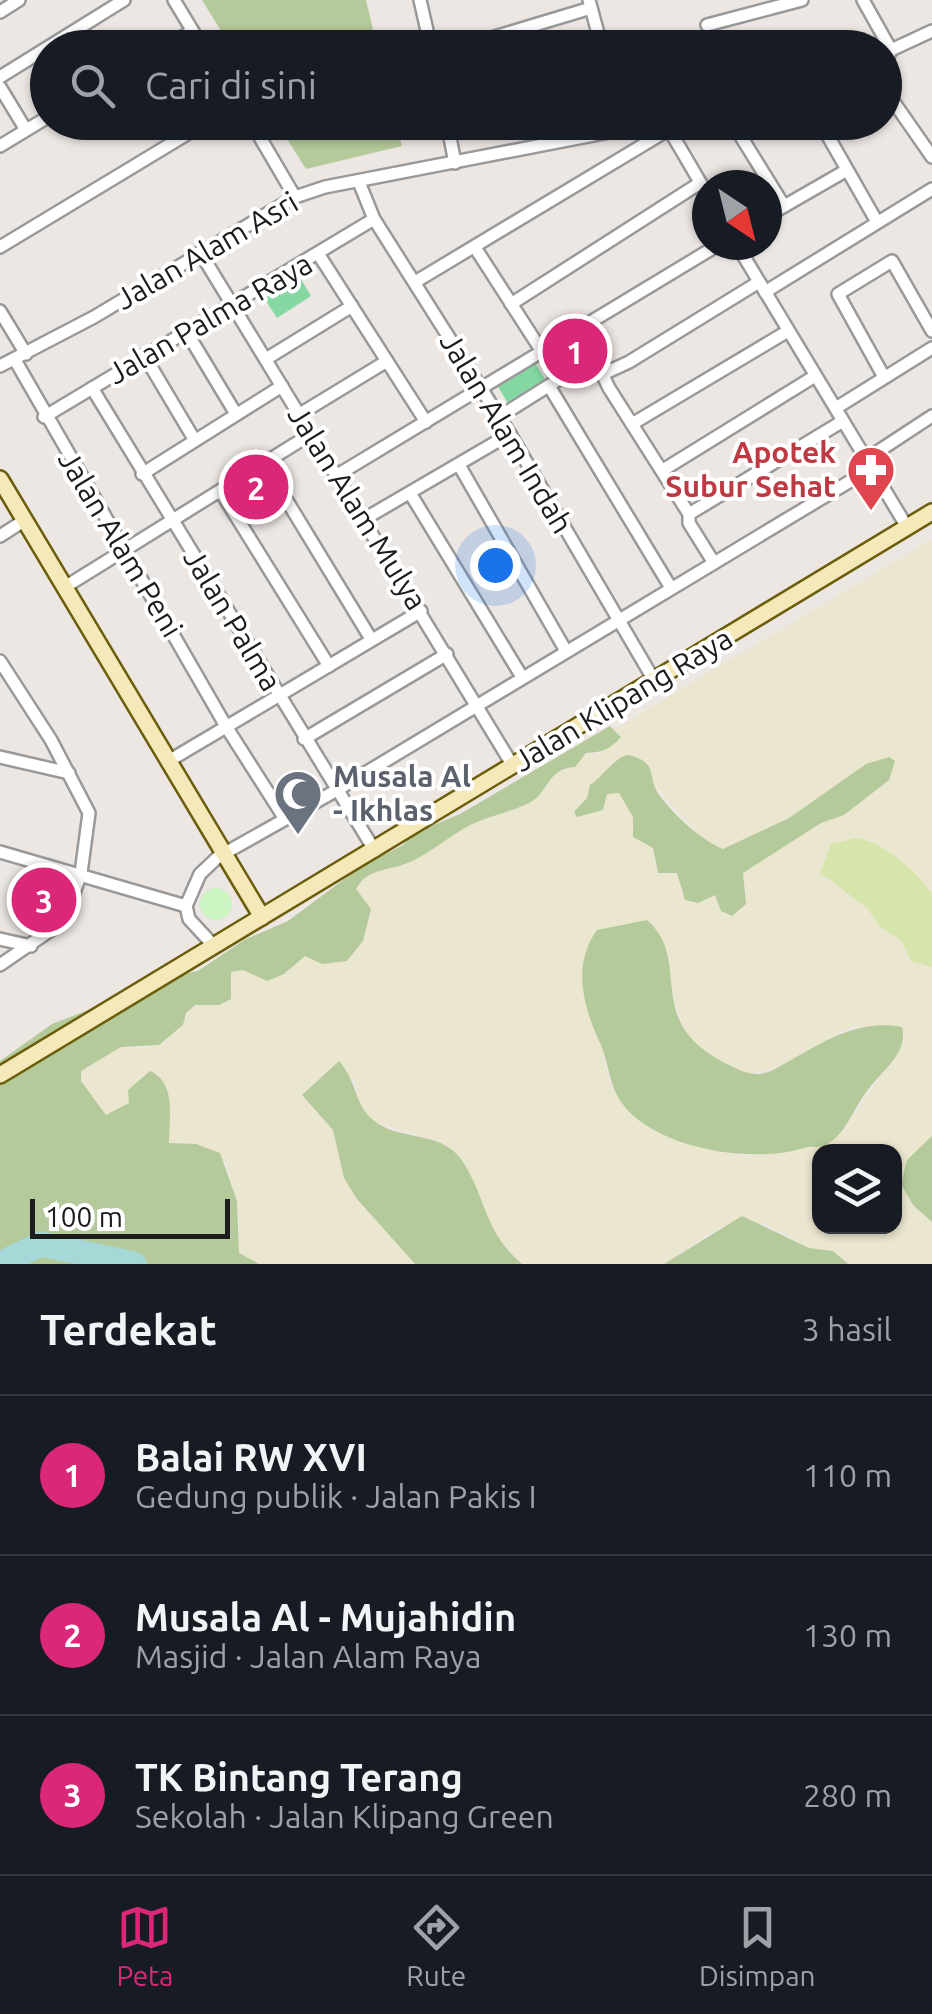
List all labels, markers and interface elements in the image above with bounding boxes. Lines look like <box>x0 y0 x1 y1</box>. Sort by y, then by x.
search box <box>30 30 902 140</box>
icon: search <box>65 58 120 113</box>
text: Cari di sini <box>145 64 317 106</box>
north arrow <box>692 170 782 260</box>
street label: Jalan Alam Asri <box>109 184 304 316</box>
street label: Jalan Palma Raya <box>101 246 318 390</box>
pin: 1 <box>542 314 608 388</box>
street label: Jalan Alam Indah <box>434 326 580 539</box>
street label: Jalan Alam Mulya <box>281 399 434 616</box>
place label: Apotek Subur Sehat <box>665 435 836 503</box>
street label: Jalan Alam Peni <box>52 444 190 643</box>
pharmacy icon: Apotek Subur Sehat <box>845 444 897 512</box>
pin: 2 <box>224 450 288 524</box>
your location <box>470 540 521 591</box>
street label: Jalan Palma <box>177 542 289 697</box>
street label: Jalan Klipang Raya <box>507 620 738 778</box>
place label: Musala Al - Ikhlas <box>333 759 471 827</box>
mosque icon: Musala Al - Ikhlas <box>272 768 324 836</box>
pin: 3 <box>12 862 76 938</box>
map controls <box>812 1144 902 1234</box>
button: layers <box>812 1144 902 1234</box>
scale bar <box>30 1194 230 1238</box>
text: 100 m <box>45 1201 123 1232</box>
text: Terdekat <box>40 1306 217 1353</box>
text: 3 hasil <box>802 1311 892 1347</box>
text: Balai RW XVI <box>135 1436 367 1478</box>
text: 1 <box>63 1457 82 1493</box>
text: 110 m <box>803 1457 892 1493</box>
text: Gedung publik · Jalan Pakis I <box>135 1478 537 1514</box>
text: Musala Al - Mujahidin <box>135 1596 516 1638</box>
text: 2 <box>63 1617 82 1653</box>
text: 130 m <box>803 1617 892 1653</box>
text: Masjid · Jalan Alam Raya <box>135 1638 481 1674</box>
text: TK Bintang Terang <box>135 1756 463 1798</box>
text: 3 <box>63 1777 82 1813</box>
text: 280 m <box>803 1777 892 1813</box>
text: Sekolah · Jalan Klipang Green <box>135 1798 554 1834</box>
tab: Peta <box>116 1900 173 1991</box>
tab: Rute <box>406 1900 466 1991</box>
tab: Disimpan <box>699 1900 816 1991</box>

